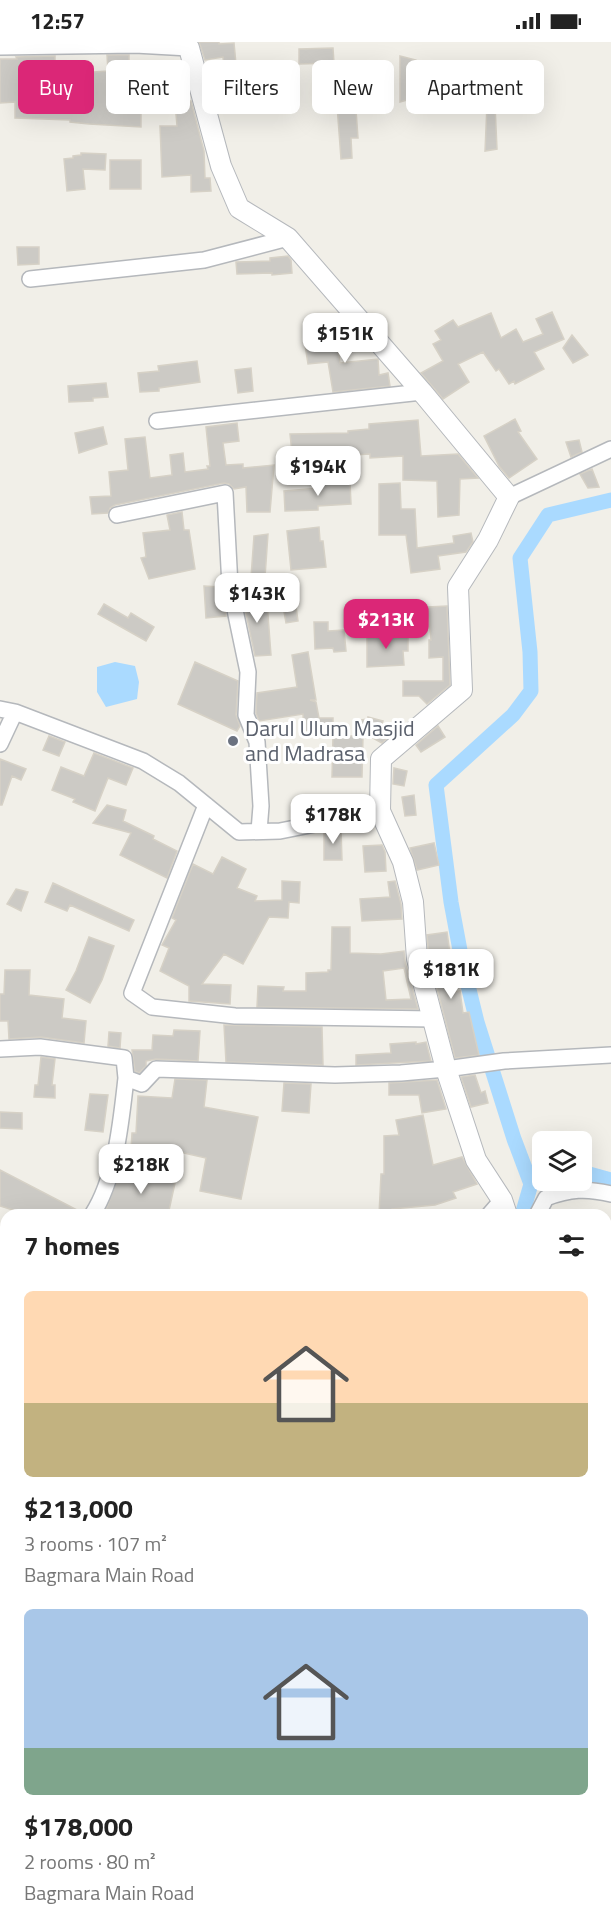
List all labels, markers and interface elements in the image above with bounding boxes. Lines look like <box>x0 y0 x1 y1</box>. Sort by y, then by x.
text: 12:57 <box>30 4 85 38</box>
chip: Buy <box>18 60 94 114</box>
chip: Rent <box>106 60 190 114</box>
chip: Filters <box>202 60 300 114</box>
chip: New <box>312 60 394 114</box>
chip: Apartment <box>406 60 544 114</box>
pin: $151K <box>303 313 387 364</box>
text: $151K <box>317 317 373 348</box>
pin: $194K <box>276 446 360 497</box>
text: $194K <box>290 450 346 481</box>
pin: $143K <box>215 573 299 624</box>
text: $143K <box>229 577 285 608</box>
pin: $213K <box>344 599 428 650</box>
text: $213K <box>358 603 414 634</box>
place label: Darul Ulum Masjid and Madrasa <box>245 711 415 770</box>
marker: Darul Ulum Masjid and Madrasa <box>226 734 240 748</box>
pin: $178K <box>291 794 375 845</box>
text: $178K <box>305 798 361 829</box>
pin: $181K <box>409 949 493 1000</box>
text: $181K <box>423 953 479 984</box>
map controls <box>532 1131 592 1191</box>
button: layers <box>532 1131 592 1191</box>
pin: $218K <box>99 1144 183 1195</box>
text: $218K <box>113 1148 169 1179</box>
text: 7 homes <box>24 1226 120 1265</box>
icon: filters <box>555 1229 588 1262</box>
icon: home <box>252 1330 360 1438</box>
text: $213,000 <box>24 1489 133 1528</box>
text: 3 rooms · 107 m² <box>24 1528 167 1559</box>
text: Bagmara Main Road <box>24 1559 194 1590</box>
icon: home <box>252 1648 360 1756</box>
text: $178,000 <box>24 1807 133 1846</box>
text: 2 rooms · 80 m² <box>24 1846 156 1877</box>
text: Bagmara Main Road <box>24 1877 194 1908</box>

